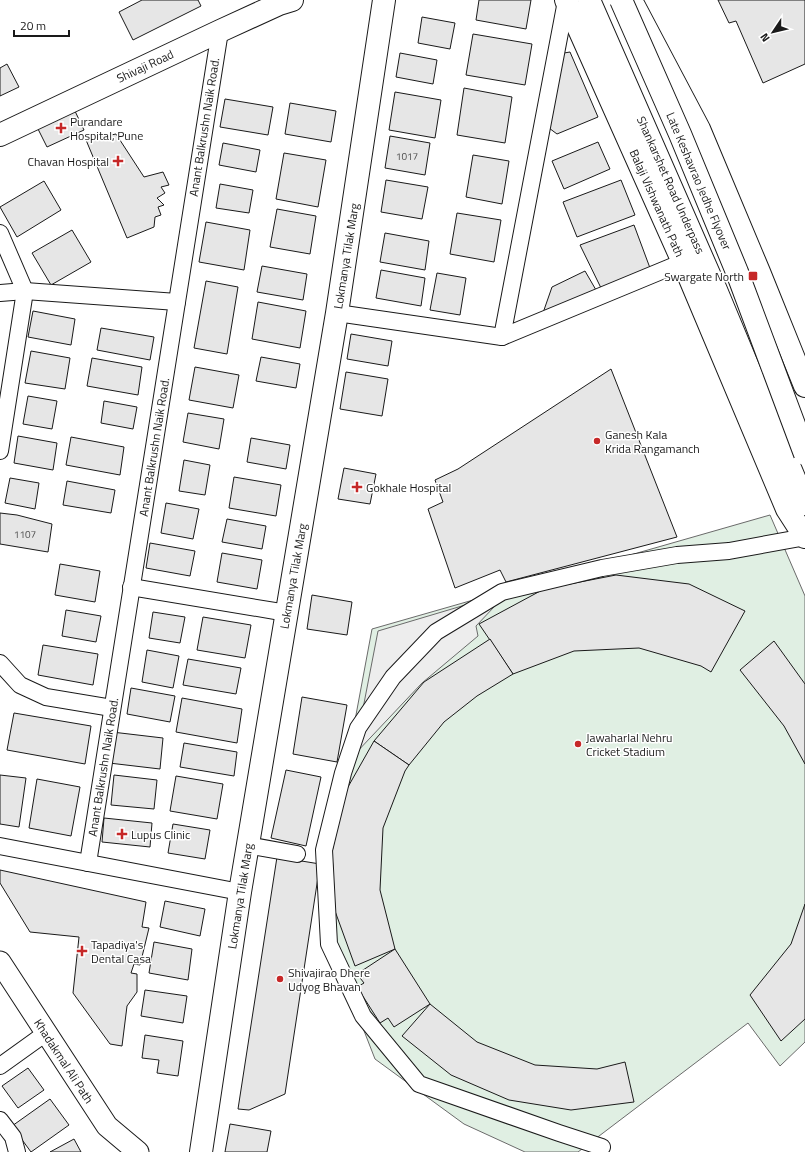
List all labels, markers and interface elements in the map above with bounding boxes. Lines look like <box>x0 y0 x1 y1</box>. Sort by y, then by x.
scale bar <box>14 12 69 38</box>
north arrow <box>753 12 793 52</box>
text: 20 m <box>20 16 46 35</box>
text: N <box>756 30 774 45</box>
street label: Shivaji Road <box>113 44 177 88</box>
street label: Anant Balkrushn Naik Road. <box>184 56 224 198</box>
street label: Late Keshavrao Jedhe Flyover <box>661 109 737 253</box>
place label: Purandare Hospital, Pune <box>70 112 143 145</box>
street label: Shankarshet Road Underpass <box>632 113 710 257</box>
marker: Purandare Hospital, Pune <box>55 122 67 134</box>
street label: Balaji Vishwanath Path <box>625 146 689 260</box>
house number: 1017 <box>396 149 418 164</box>
place label: Chavan Hospital <box>27 152 109 171</box>
marker: Chavan Hospital <box>112 155 124 167</box>
street label: Lokmanya Tilak Marg <box>328 202 364 310</box>
place label: Swargate North <box>664 267 744 286</box>
marker: Swargate North <box>747 270 759 282</box>
street label: Anant Balkrushn Naik Road. <box>134 376 174 518</box>
place label: Ganesh Kala Krida Rangamanch <box>605 425 700 458</box>
marker: Ganesh Kala Krida Rangamanch <box>592 436 602 446</box>
place label: Gokhale Hospital <box>366 478 451 497</box>
marker: Gokhale Hospital <box>351 481 363 493</box>
street label: Lokmanya Tilak Marg <box>274 522 312 630</box>
house number: 1107 <box>14 527 36 542</box>
street label: Anant Balkrushn Naik Road. <box>83 696 123 838</box>
place label: Jawaharlal Nehru Cricket Stadium <box>586 728 672 761</box>
marker: Jawaharlal Nehru Cricket Stadium <box>573 739 583 749</box>
place label: Lupus Clinic <box>131 825 190 844</box>
marker: Lupus Clinic <box>116 828 128 840</box>
street label: Lokmanya Tilak Marg <box>222 842 258 950</box>
place label: Tapadiya's Dental Casa <box>91 935 151 968</box>
marker: Tapadiya's Dental Casa <box>76 945 88 957</box>
place label: Shivajirao Dhere Udyog Bhavan <box>288 963 370 996</box>
marker: Shivajirao Dhere Udyog Bhavan <box>275 974 285 984</box>
street label: Khadakmal Ali Path <box>29 1015 99 1107</box>

